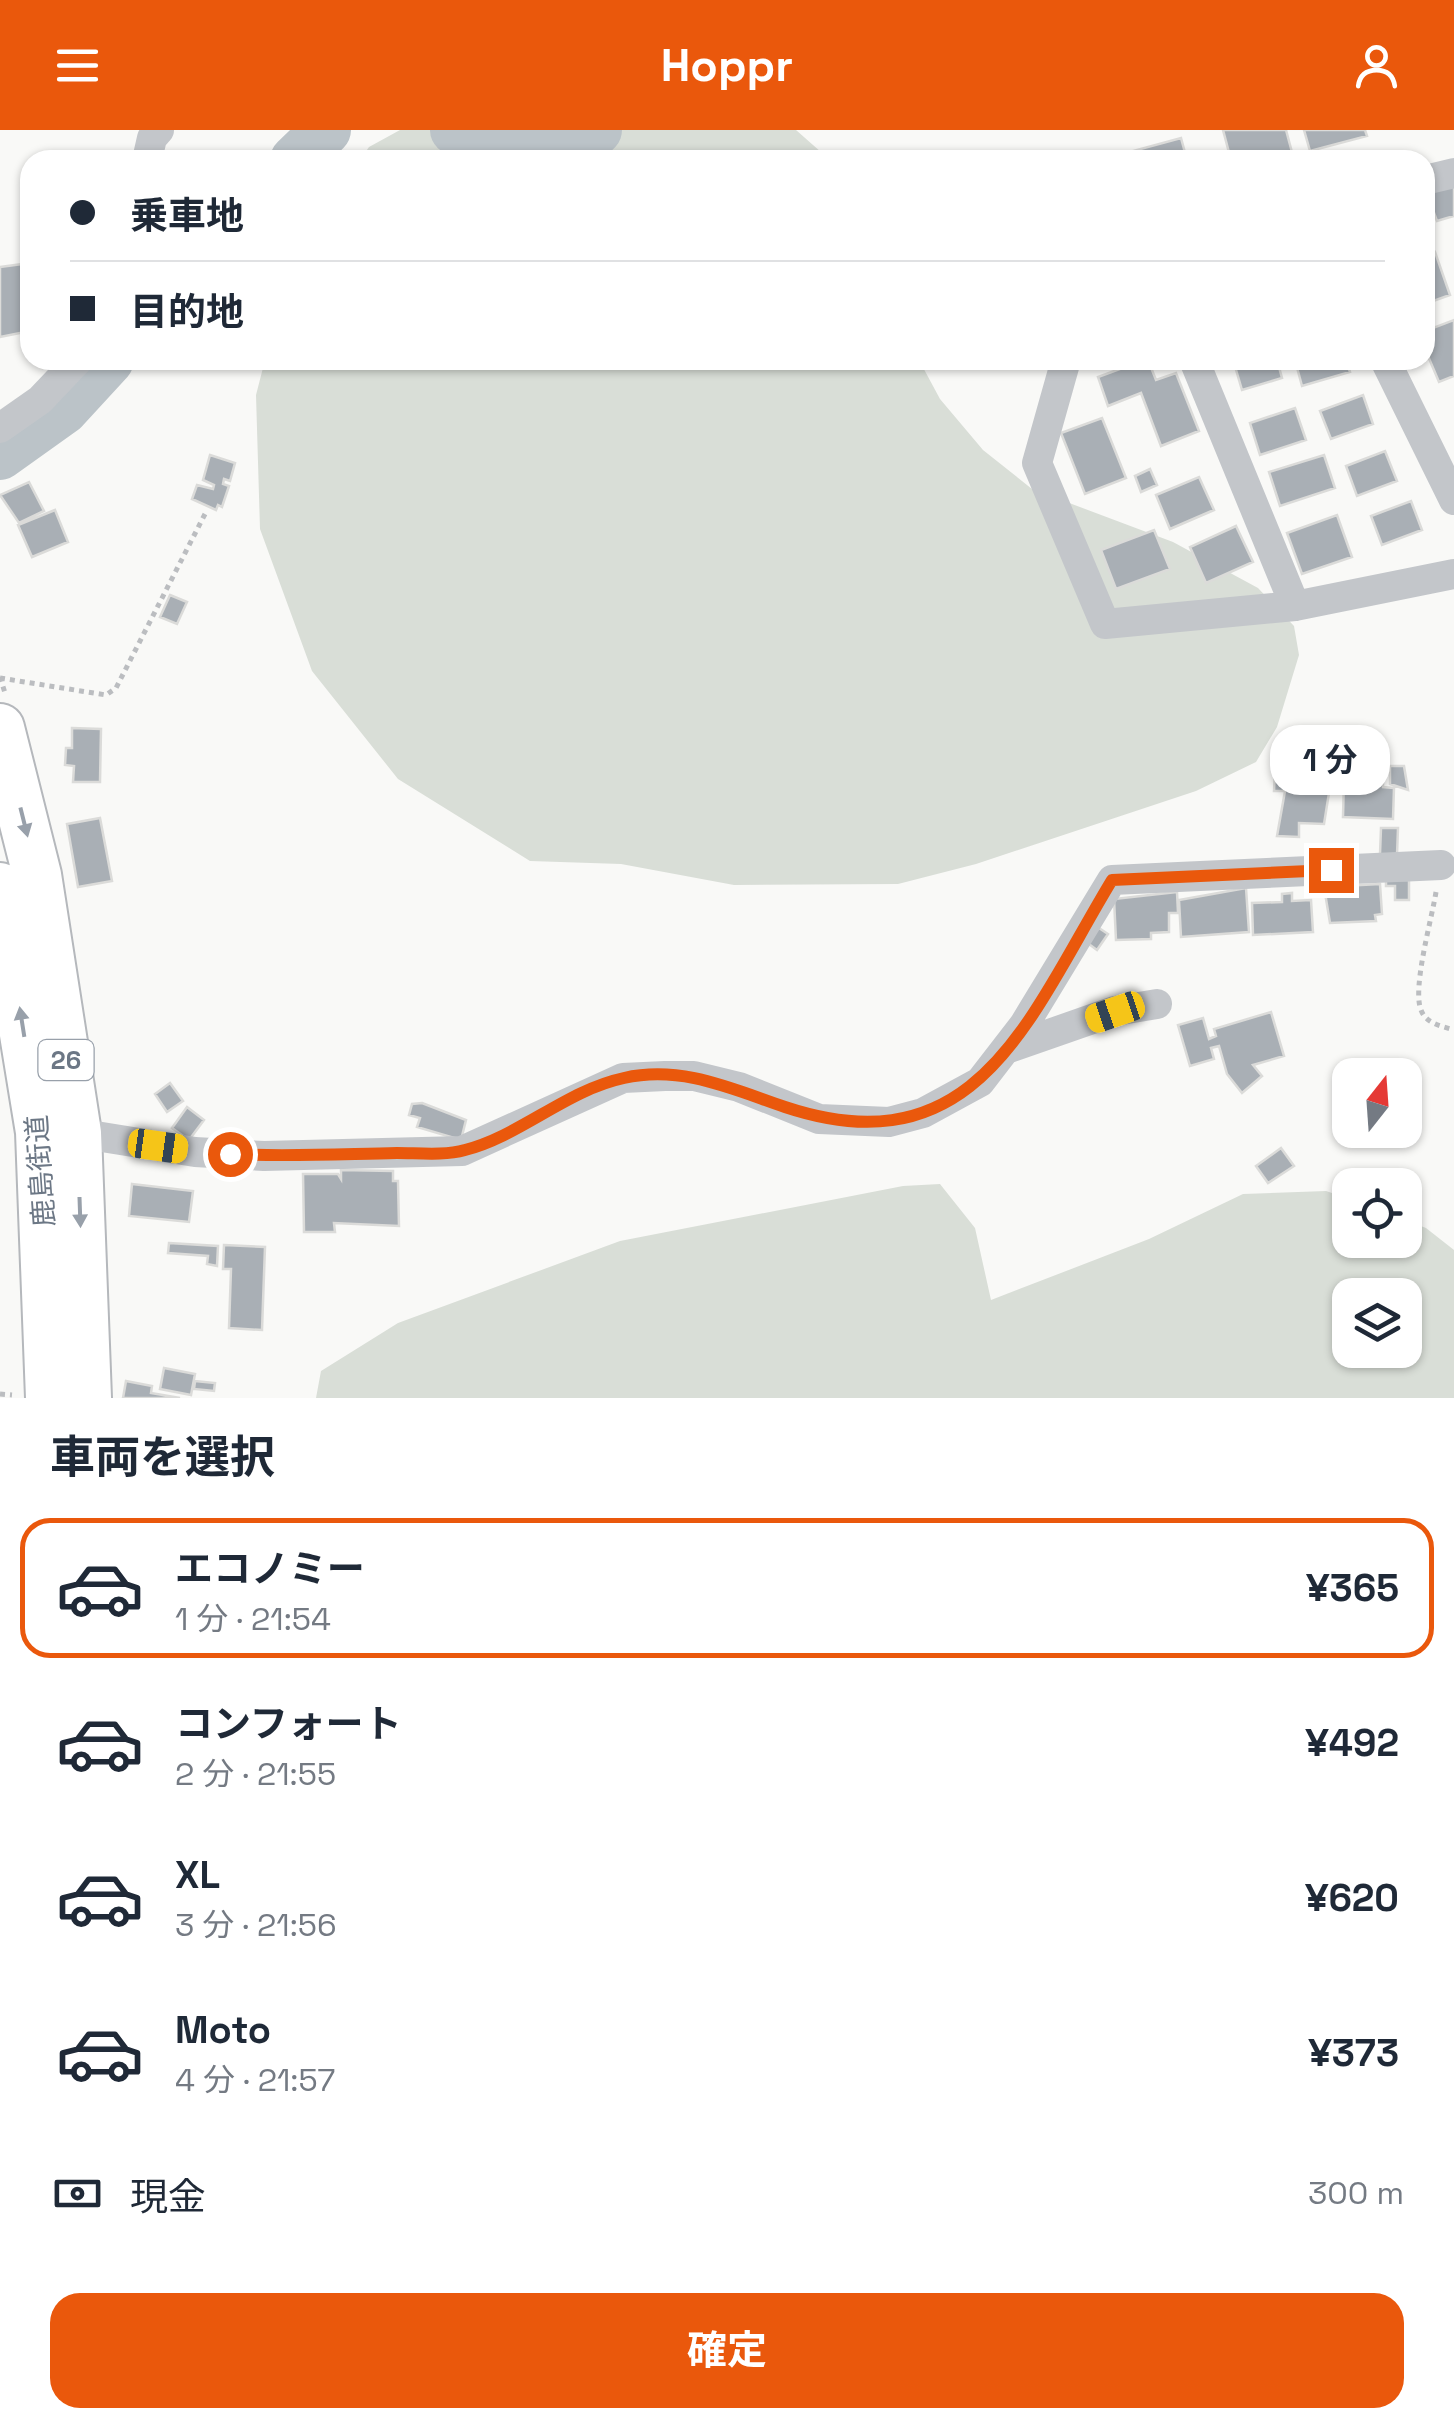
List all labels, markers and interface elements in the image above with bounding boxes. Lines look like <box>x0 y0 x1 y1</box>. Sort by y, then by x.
text: Hoppr <box>661 37 793 94</box>
icon: menu <box>50 38 105 93</box>
icon: person <box>1349 38 1404 93</box>
text: 乗車地 <box>130 192 244 240</box>
text: 目的地 <box>130 288 244 336</box>
callout: 1 分 <box>1271 725 1391 795</box>
text: 1 分 <box>1303 740 1357 780</box>
one-way arrow <box>16 807 32 838</box>
route end <box>1309 848 1354 893</box>
car <box>1082 988 1148 1036</box>
one-way arrow <box>14 1006 29 1037</box>
road number: 26 <box>38 1040 94 1080</box>
north arrow <box>1332 1058 1422 1148</box>
map controls <box>1332 1058 1422 1368</box>
street label: 鹿島街道 <box>18 1114 62 1228</box>
car <box>126 1127 190 1165</box>
route start <box>208 1132 253 1177</box>
button: locate <box>1332 1168 1422 1258</box>
one-way arrow <box>72 1197 88 1229</box>
button: layers <box>1332 1278 1422 1368</box>
text: 車両を選択 <box>50 1429 275 1486</box>
icon: car <box>55 1543 145 1633</box>
text: エコノミー <box>175 1545 365 1593</box>
text: ¥365 <box>1306 1564 1399 1612</box>
text: 1 分 · 21:54 <box>175 1599 331 1639</box>
icon: car <box>55 1698 145 1788</box>
text: コンフォート <box>175 1700 402 1748</box>
text: ¥492 <box>1305 1719 1399 1767</box>
text: 2 分 · 21:55 <box>175 1754 336 1794</box>
text: XL <box>175 1851 220 1899</box>
icon: car <box>55 1853 145 1943</box>
text: ¥620 <box>1305 1874 1399 1922</box>
text: 3 分 · 21:56 <box>175 1905 337 1945</box>
text: Moto <box>175 2006 271 2054</box>
icon: car <box>55 2008 145 2098</box>
text: ¥373 <box>1308 2029 1399 2077</box>
text: 4 分 · 21:57 <box>175 2060 335 2100</box>
icon: cash <box>50 2166 105 2221</box>
text: 現金 <box>130 2173 206 2221</box>
text: 300 m <box>1308 2173 1404 2213</box>
button: 確定 <box>50 2293 1404 2408</box>

